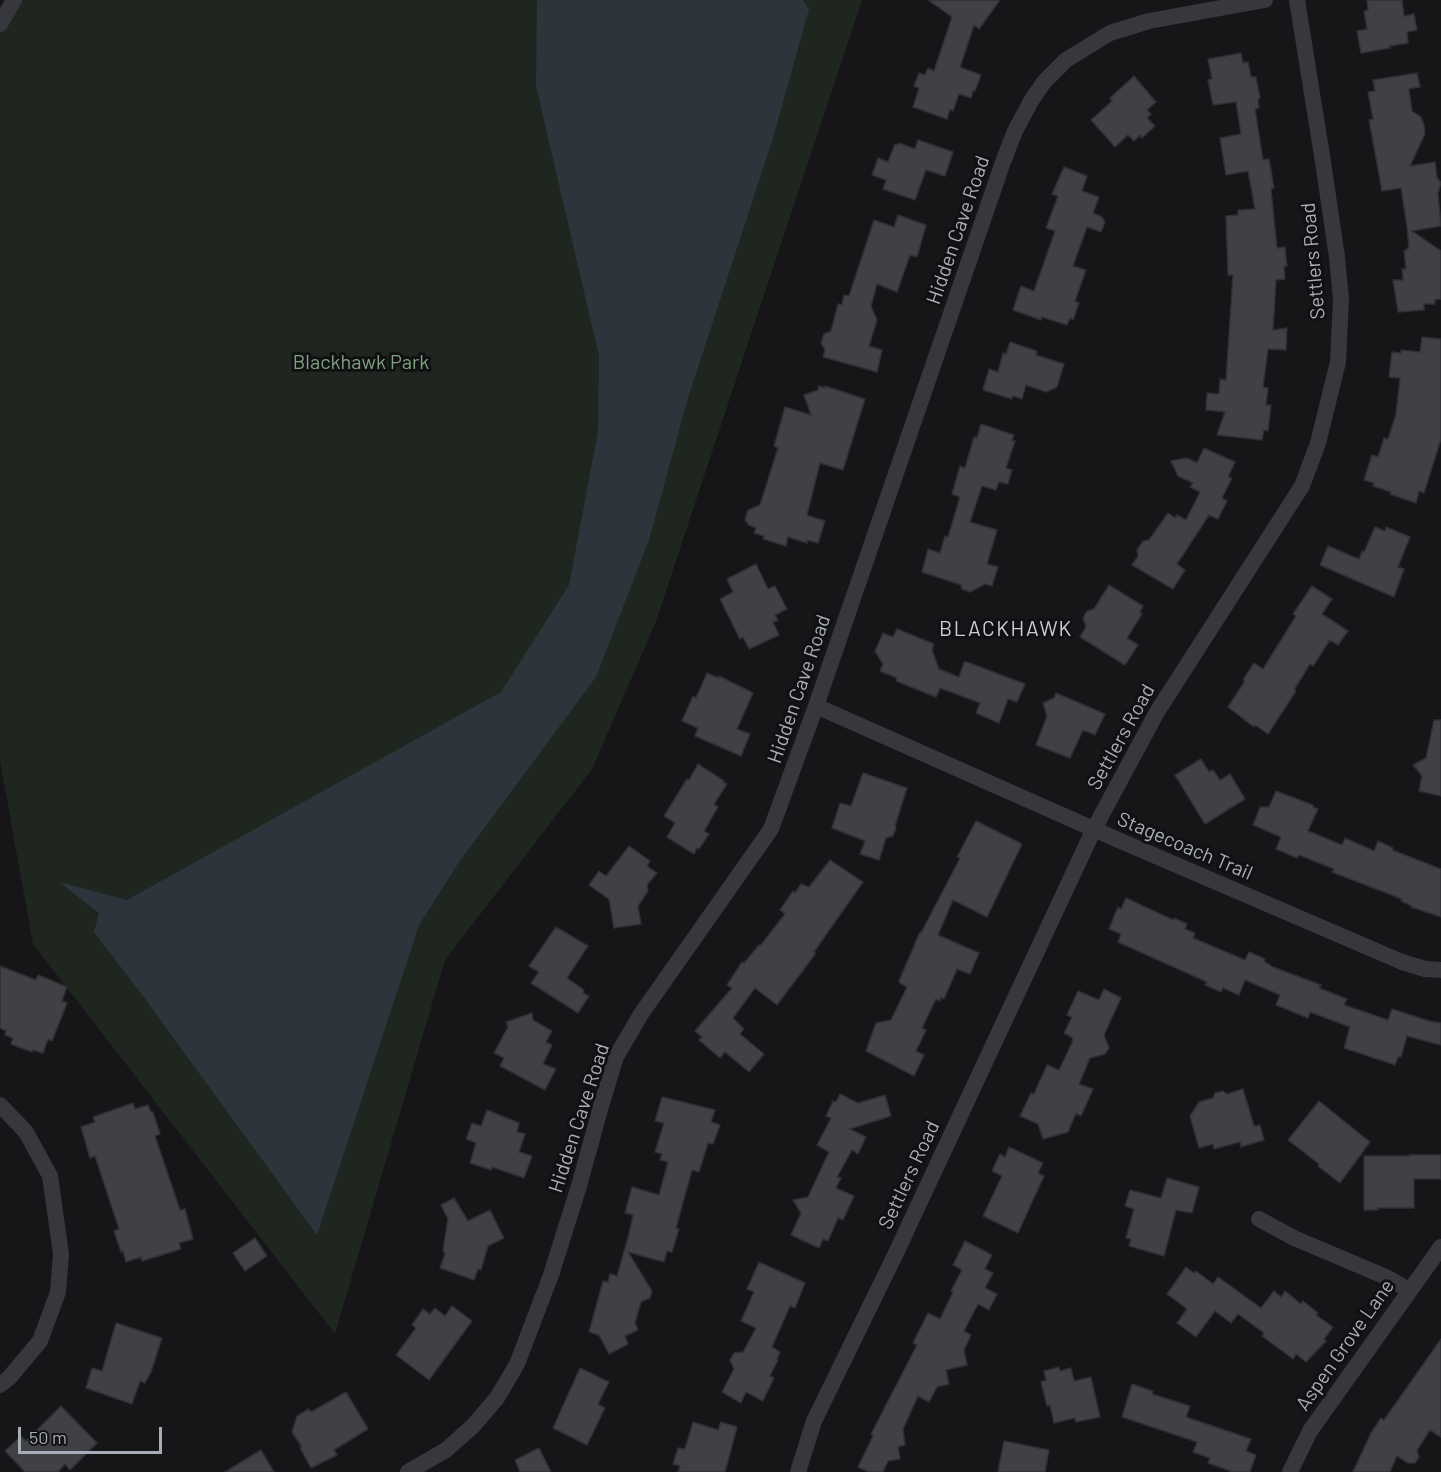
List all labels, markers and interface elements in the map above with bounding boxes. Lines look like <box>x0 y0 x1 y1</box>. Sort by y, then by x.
street label: Hidden Cave Road <box>921 153 995 307</box>
street label: Settlers Road <box>1296 202 1330 320</box>
park label: Blackhawk Park <box>293 350 429 374</box>
street label: Hidden Cave Road <box>762 612 836 766</box>
district label: BLACKHAWK <box>939 616 1073 642</box>
street label: Settlers Road <box>1082 680 1160 794</box>
street label: Stagecoach Trail <box>1114 807 1256 885</box>
street label: Hidden Cave Road <box>544 1040 614 1196</box>
street label: Settlers Road <box>873 1117 945 1233</box>
street label: Aspen Grove Lane <box>1291 1275 1399 1415</box>
scale bar <box>21 1415 165 1453</box>
text: 50 m <box>29 1426 67 1448</box>

